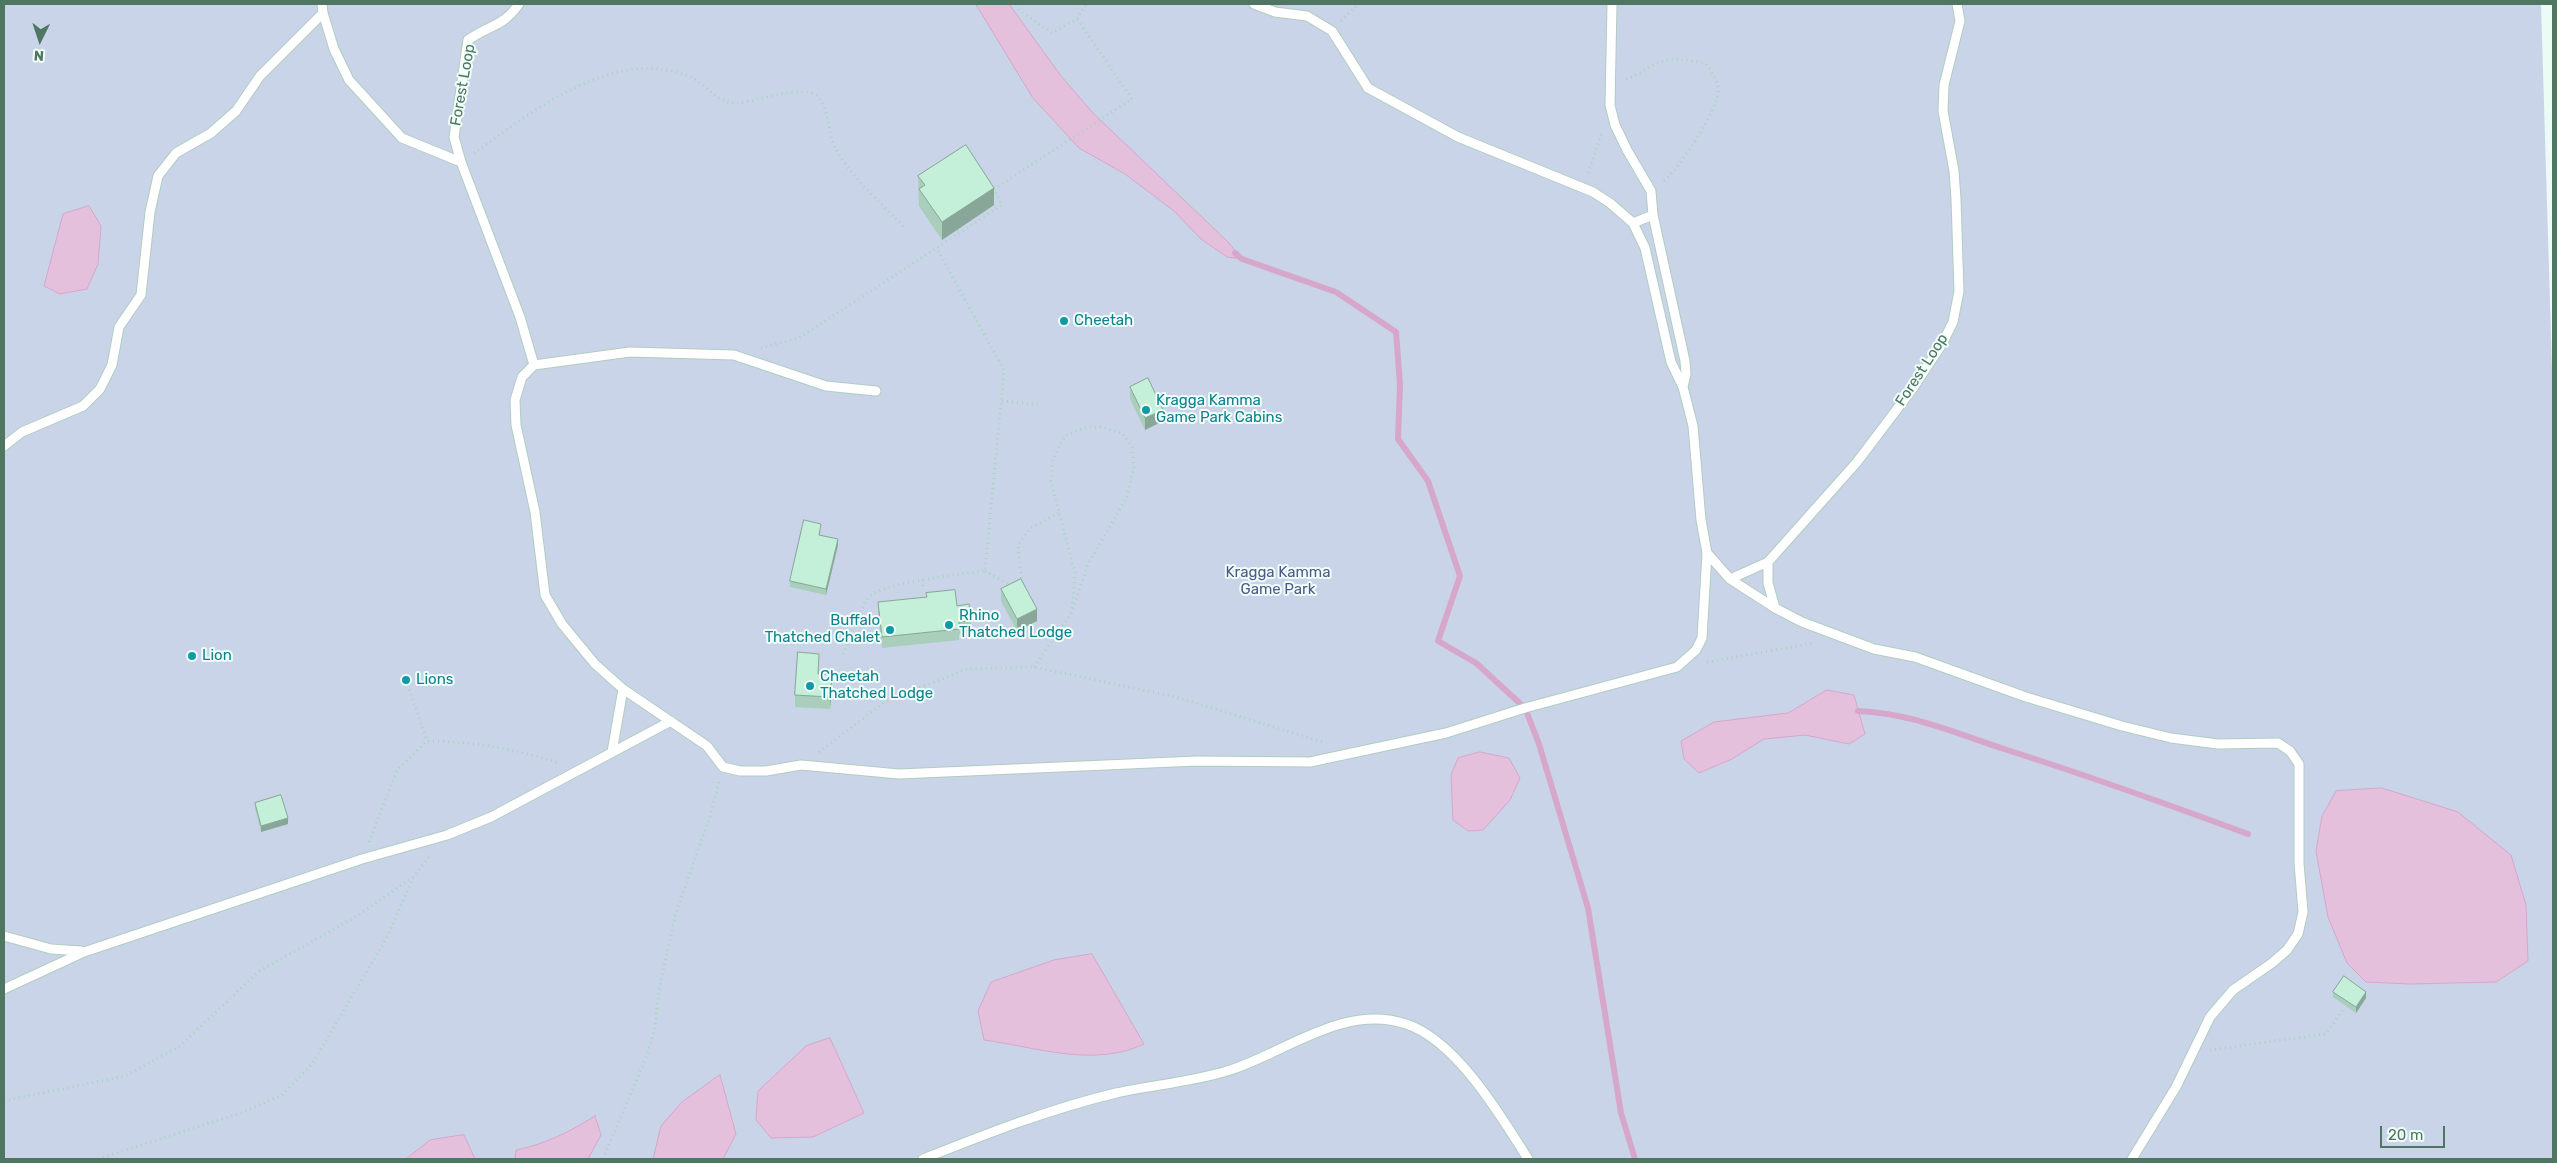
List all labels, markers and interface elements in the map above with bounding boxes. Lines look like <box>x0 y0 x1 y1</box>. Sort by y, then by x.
north arrow <box>15 15 65 65</box>
street label: Forest Loop <box>447 43 479 127</box>
text: N <box>33 47 45 64</box>
place label: Cheetah <box>1074 312 1133 330</box>
marker: Cheetah <box>1058 315 1070 327</box>
street label: Forest Loop <box>1892 330 1952 410</box>
place label: Kragga Kamma Game Park Cabins <box>1156 392 1282 427</box>
marker: Kragga Kamma Game Park Cabins <box>1140 404 1152 416</box>
park label: Kragga Kamma Game Park <box>1226 564 1330 599</box>
place label: Rhino Thatched Lodge <box>959 607 1072 642</box>
place label: Buffalo Thatched Chalet <box>765 612 880 647</box>
marker: Rhino Thatched Lodge <box>943 619 955 631</box>
marker: Buffalo Thatched Chalet <box>884 624 896 636</box>
place label: Lion <box>202 647 232 665</box>
marker: Lion <box>186 650 198 662</box>
place label: Cheetah Thatched Lodge <box>820 668 933 703</box>
place label: Lions <box>416 671 453 689</box>
marker: Lions <box>400 674 412 686</box>
marker: Cheetah Thatched Lodge <box>804 680 816 692</box>
scale bar <box>2382 1116 2447 1148</box>
text: 20 m <box>2388 1126 2423 1144</box>

